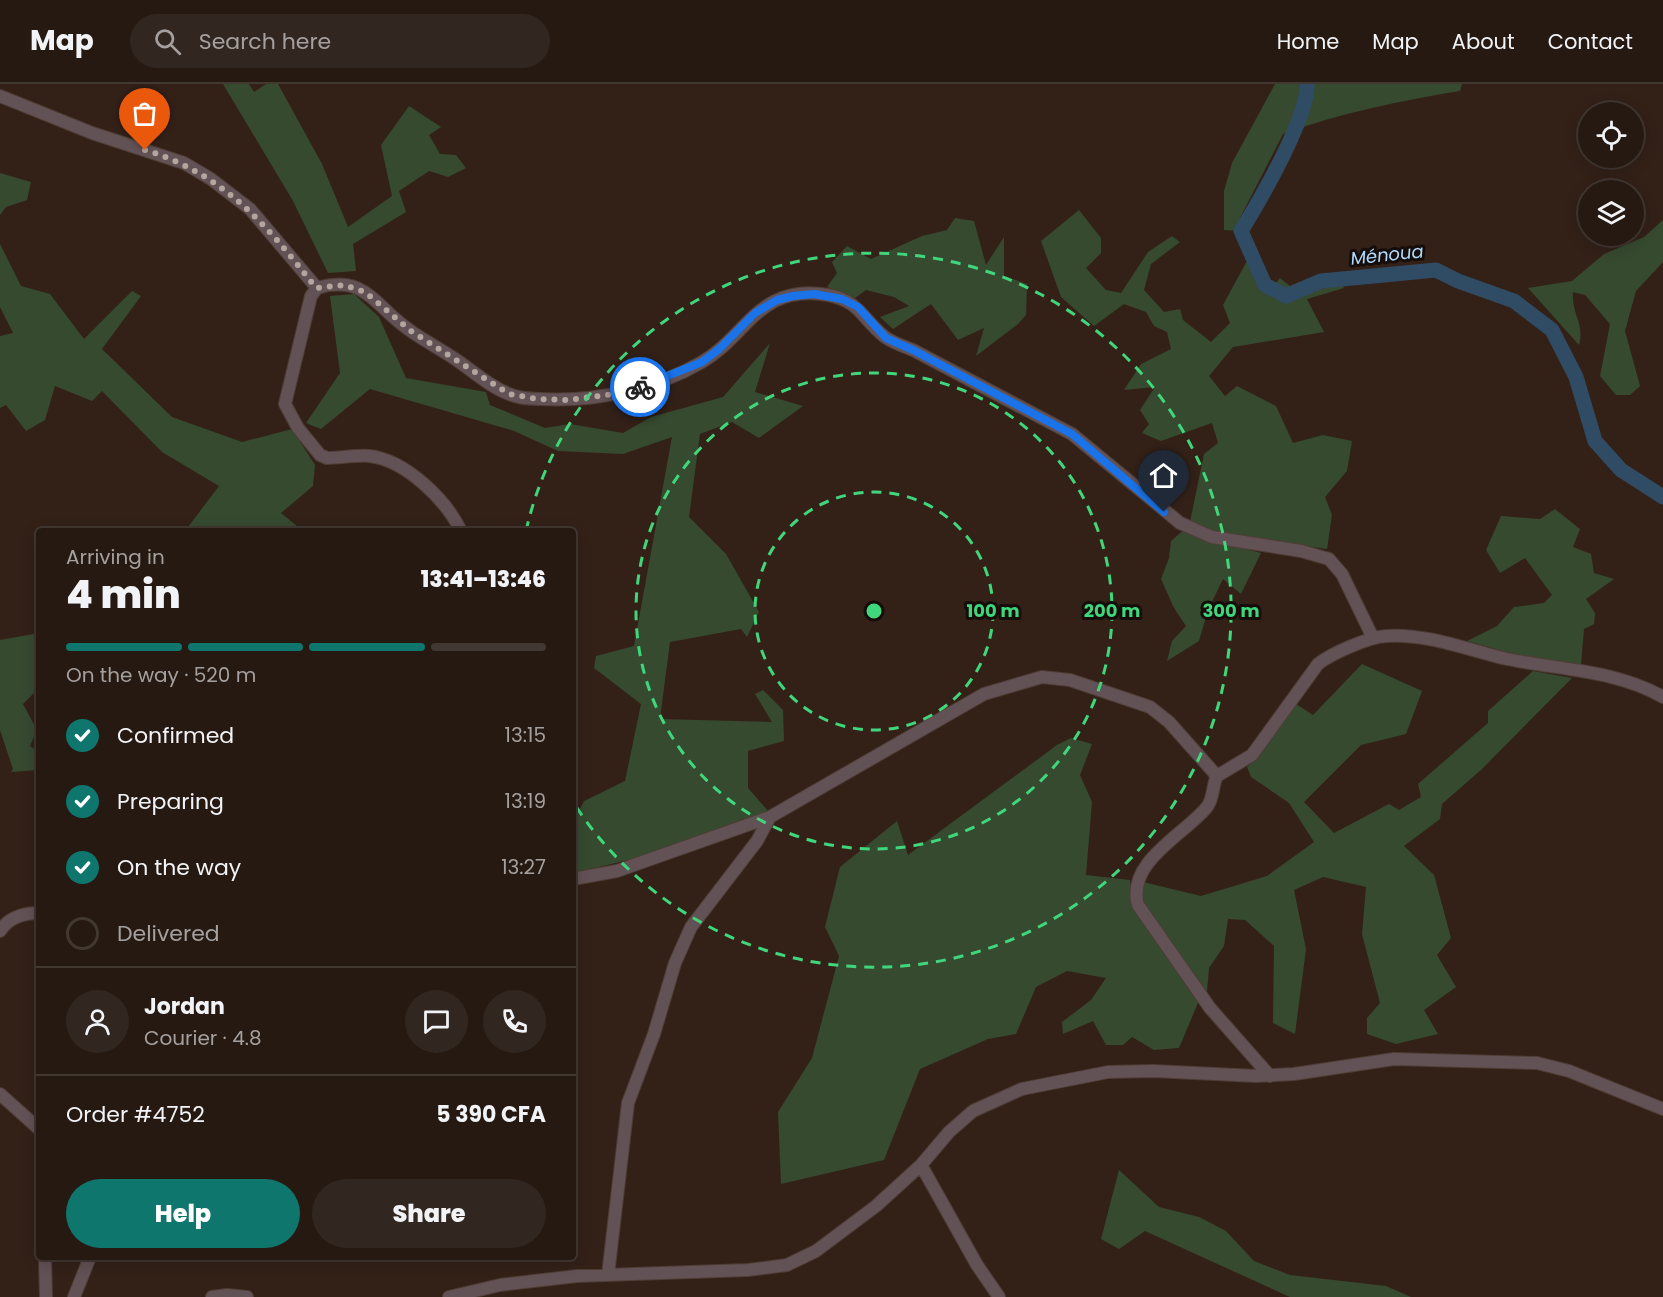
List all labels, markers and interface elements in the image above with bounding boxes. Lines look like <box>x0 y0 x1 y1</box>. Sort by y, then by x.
search box <box>130 14 550 68</box>
text: Map <box>30 21 94 60</box>
icon: search <box>151 25 184 58</box>
text: Search here <box>199 26 331 57</box>
text: Home <box>1277 27 1339 56</box>
text: Map <box>1372 27 1419 56</box>
text: About <box>1452 27 1515 56</box>
text: Contact <box>1548 27 1633 56</box>
pin <box>119 88 170 150</box>
icon: bag <box>128 97 161 130</box>
map controls <box>1578 102 1644 246</box>
button: locate <box>1578 102 1644 168</box>
button: layers <box>1578 180 1644 246</box>
water label: Ménoua <box>1349 238 1425 271</box>
courier <box>610 357 670 417</box>
icon: bike <box>624 371 657 404</box>
pin <box>1138 450 1189 512</box>
icon: home <box>1147 459 1180 492</box>
text: Arriving in <box>66 543 165 571</box>
text: 13:41–13:46 <box>421 564 546 595</box>
text: 4 min <box>66 567 181 622</box>
text: 100 m <box>966 598 1020 623</box>
text: 200 m <box>1084 598 1140 623</box>
text: 300 m <box>1202 598 1260 623</box>
centre of rings <box>864 601 884 621</box>
text: On the way · 520 m <box>66 661 256 689</box>
icon: check <box>66 719 99 752</box>
text: Confirmed <box>117 720 234 751</box>
text: 13:15 <box>505 721 546 749</box>
icon: check <box>66 785 99 818</box>
text: Preparing <box>117 786 224 817</box>
text: 13:19 <box>505 787 546 815</box>
icon: check <box>66 851 99 884</box>
text: On the way <box>117 852 241 883</box>
text: 13:27 <box>501 853 546 881</box>
text: Delivered <box>117 918 220 949</box>
button: person <box>66 990 129 1053</box>
button: chat <box>405 990 468 1053</box>
button: phone <box>483 990 546 1053</box>
text: Jordan <box>144 991 225 1022</box>
text: Courier · 4.8 <box>144 1024 262 1052</box>
text: Order #4752 <box>66 1099 205 1130</box>
text: 5 390 CFA <box>436 1099 546 1130</box>
button: Help <box>66 1179 300 1248</box>
button: Share <box>312 1179 546 1248</box>

